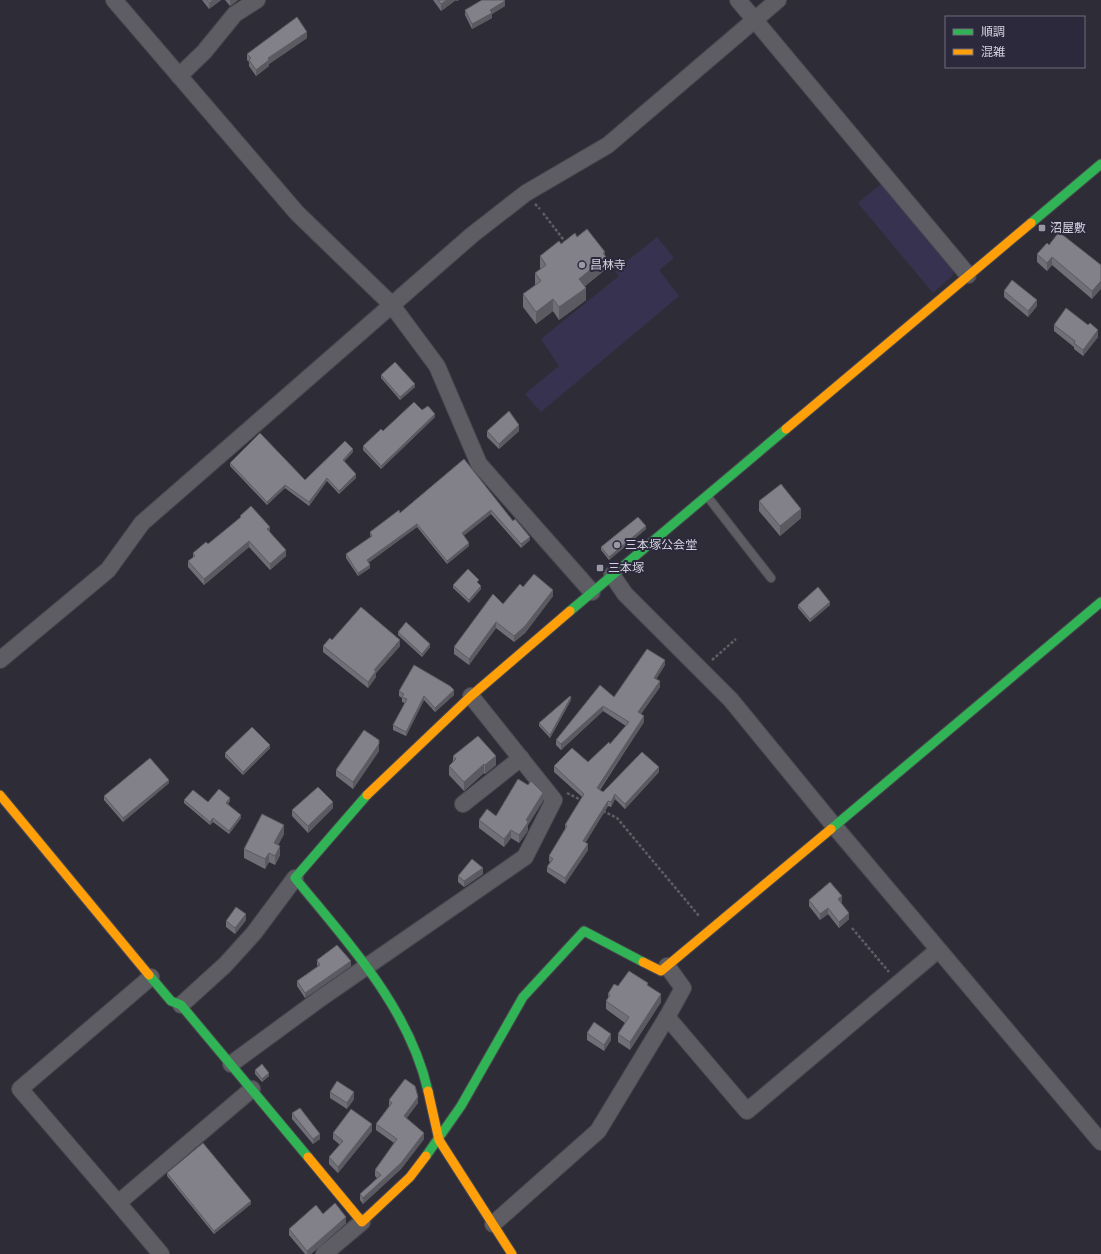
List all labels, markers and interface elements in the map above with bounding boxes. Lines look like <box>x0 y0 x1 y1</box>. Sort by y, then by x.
legend <box>945 16 1085 68</box>
text: 順調 <box>981 24 1005 39</box>
text: 混雑 <box>981 44 1005 59</box>
place label: 沼屋敷 <box>1050 220 1086 235</box>
marker: 沼屋敷 <box>1037 223 1047 233</box>
place label: 昌林寺 <box>590 257 626 272</box>
marker: 昌林寺 <box>577 260 587 270</box>
place label: 三本塚公会堂 <box>625 537 697 552</box>
marker: 三本塚公会堂 <box>612 540 622 550</box>
place label: 三本塚 <box>608 560 644 575</box>
marker: 三本塚 <box>595 563 605 573</box>

